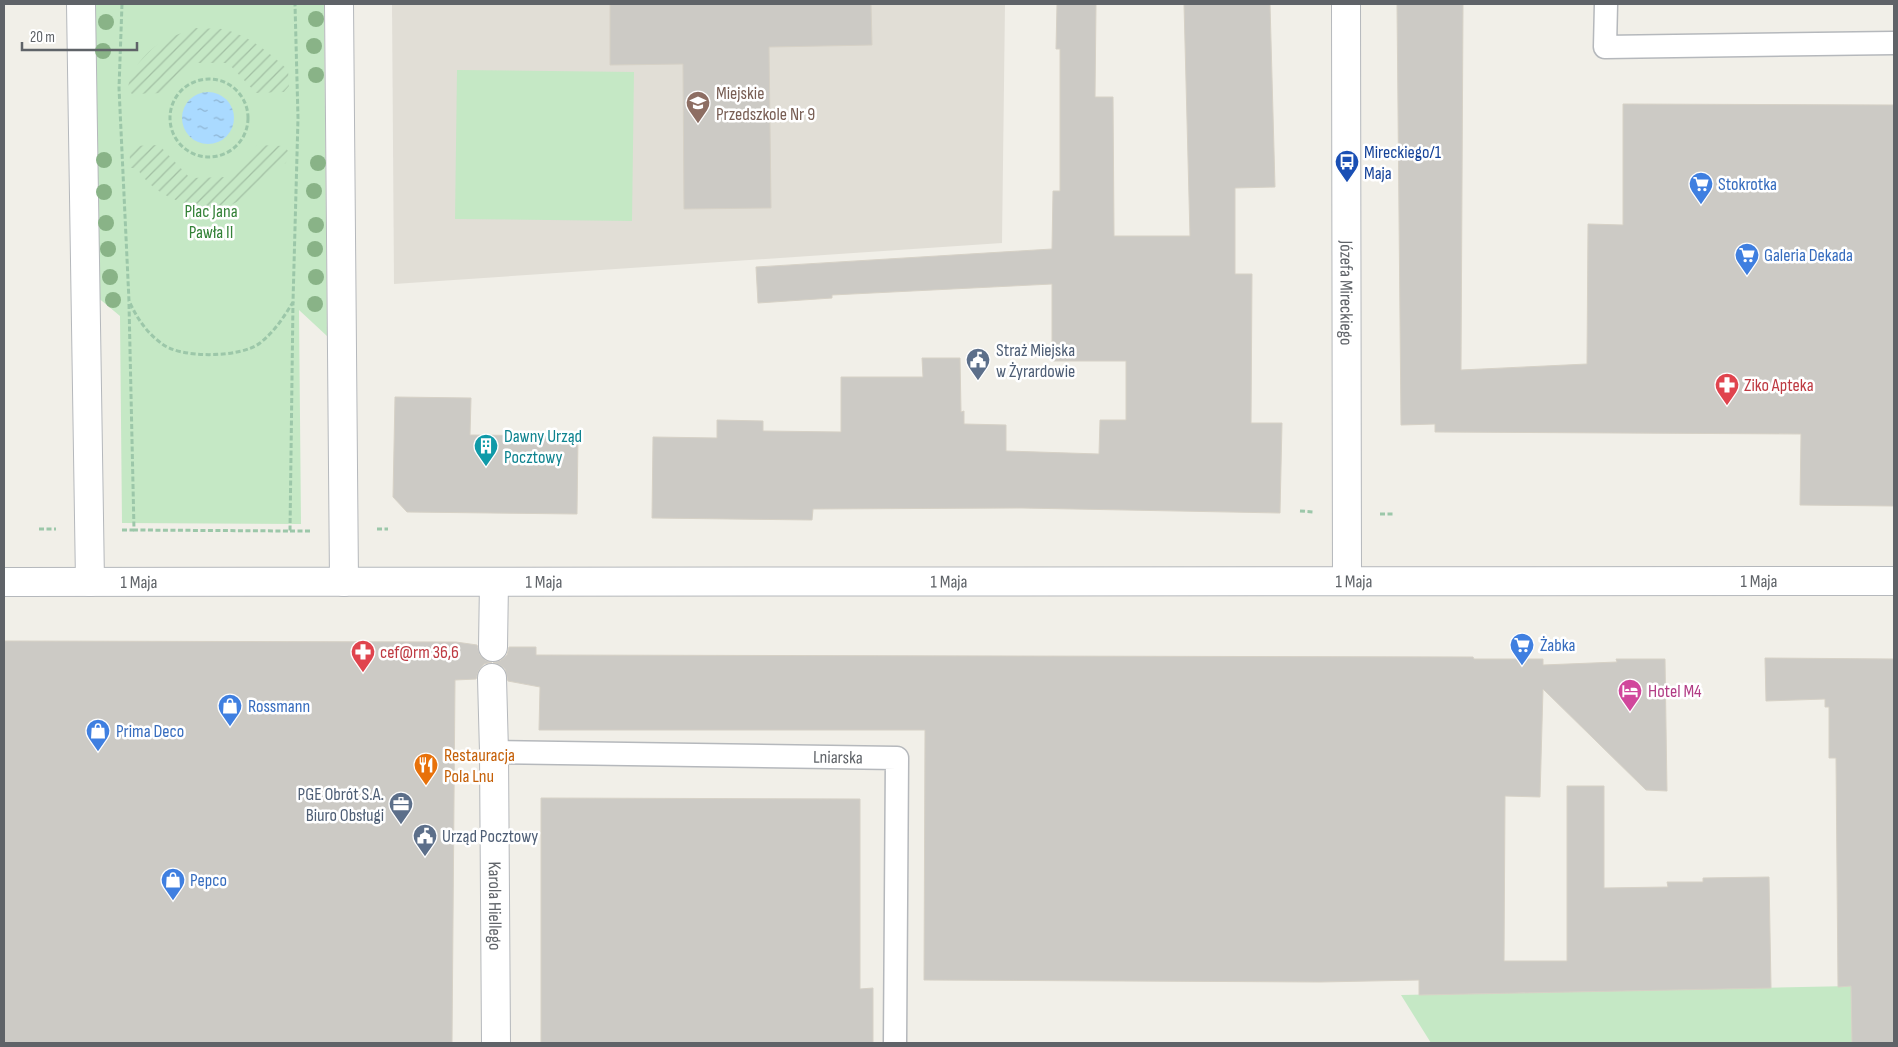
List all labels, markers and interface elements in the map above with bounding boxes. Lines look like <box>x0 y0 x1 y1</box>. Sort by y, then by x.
scale bar <box>22 20 138 52</box>
text: 20 m <box>30 28 55 47</box>
place label: Miejskie Przedszkole Nr 9 <box>716 83 815 125</box>
school or university icon: Miejskie Przedszkole Nr 9 <box>685 90 711 124</box>
place label: Mireckiego/1 Maja <box>1364 142 1442 184</box>
bus stop icon: Mireckiego/1 Maja <box>1334 149 1360 183</box>
supermarket icon: Stokrotka <box>1688 171 1714 205</box>
place label: Stokrotka <box>1718 174 1777 195</box>
park label: Plac Jana Pawła II <box>184 201 238 243</box>
street label: Józefa Mireckiego <box>1336 240 1357 345</box>
supermarket icon: Galeria Dekada <box>1734 242 1760 276</box>
place label: Galeria Dekada <box>1764 245 1853 266</box>
place label: Straż Miejska w Żyrardowie <box>996 340 1075 382</box>
public building icon: Straż Miejska w Żyrardowie <box>965 347 991 381</box>
pharmacy icon: Ziko Apteka <box>1714 372 1740 406</box>
place label: Ziko Apteka <box>1744 375 1814 396</box>
place label: Dawny Urząd Pocztowy <box>504 426 582 468</box>
building icon: Dawny Urząd Pocztowy <box>473 433 499 467</box>
street label: 1 Maja <box>120 571 158 592</box>
street label: 1 Maja <box>525 571 563 592</box>
street label: 1 Maja <box>930 571 968 592</box>
street label: 1 Maja <box>1335 571 1373 592</box>
street label: 1 Maja <box>1740 571 1778 592</box>
supermarket icon: Żabka <box>1509 632 1535 666</box>
place label: Żabka <box>1540 635 1576 656</box>
pharmacy icon: cef@rm 36,6 <box>350 639 376 673</box>
place label: cef@rm 36,6 <box>380 642 459 663</box>
hotel icon: Hotel M4 <box>1617 678 1643 712</box>
place label: Hotel M4 <box>1648 681 1702 702</box>
shop icon: Rossmann <box>217 693 243 727</box>
place label: Rossmann <box>248 696 310 717</box>
shop icon: Prima Deco <box>85 718 111 752</box>
place label: Prima Deco <box>116 721 184 742</box>
place label: Restauracja Pola Lnu <box>444 745 515 787</box>
street label: Lniarska <box>813 746 863 768</box>
restaurant icon: Restauracja Pola Lnu <box>413 752 439 786</box>
place label: PGE Obrót S.A. Biuro Obsługi <box>298 784 384 826</box>
office icon: PGE Obrót S.A. Biuro Obsługi <box>388 791 414 825</box>
public building icon: Urząd Pocztowy <box>412 823 438 857</box>
place label: Urząd Pocztowy <box>442 826 538 847</box>
street label: Karola Hiellego <box>484 861 506 950</box>
shop icon: Pepco <box>160 867 186 901</box>
place label: Pepco <box>190 870 227 891</box>

